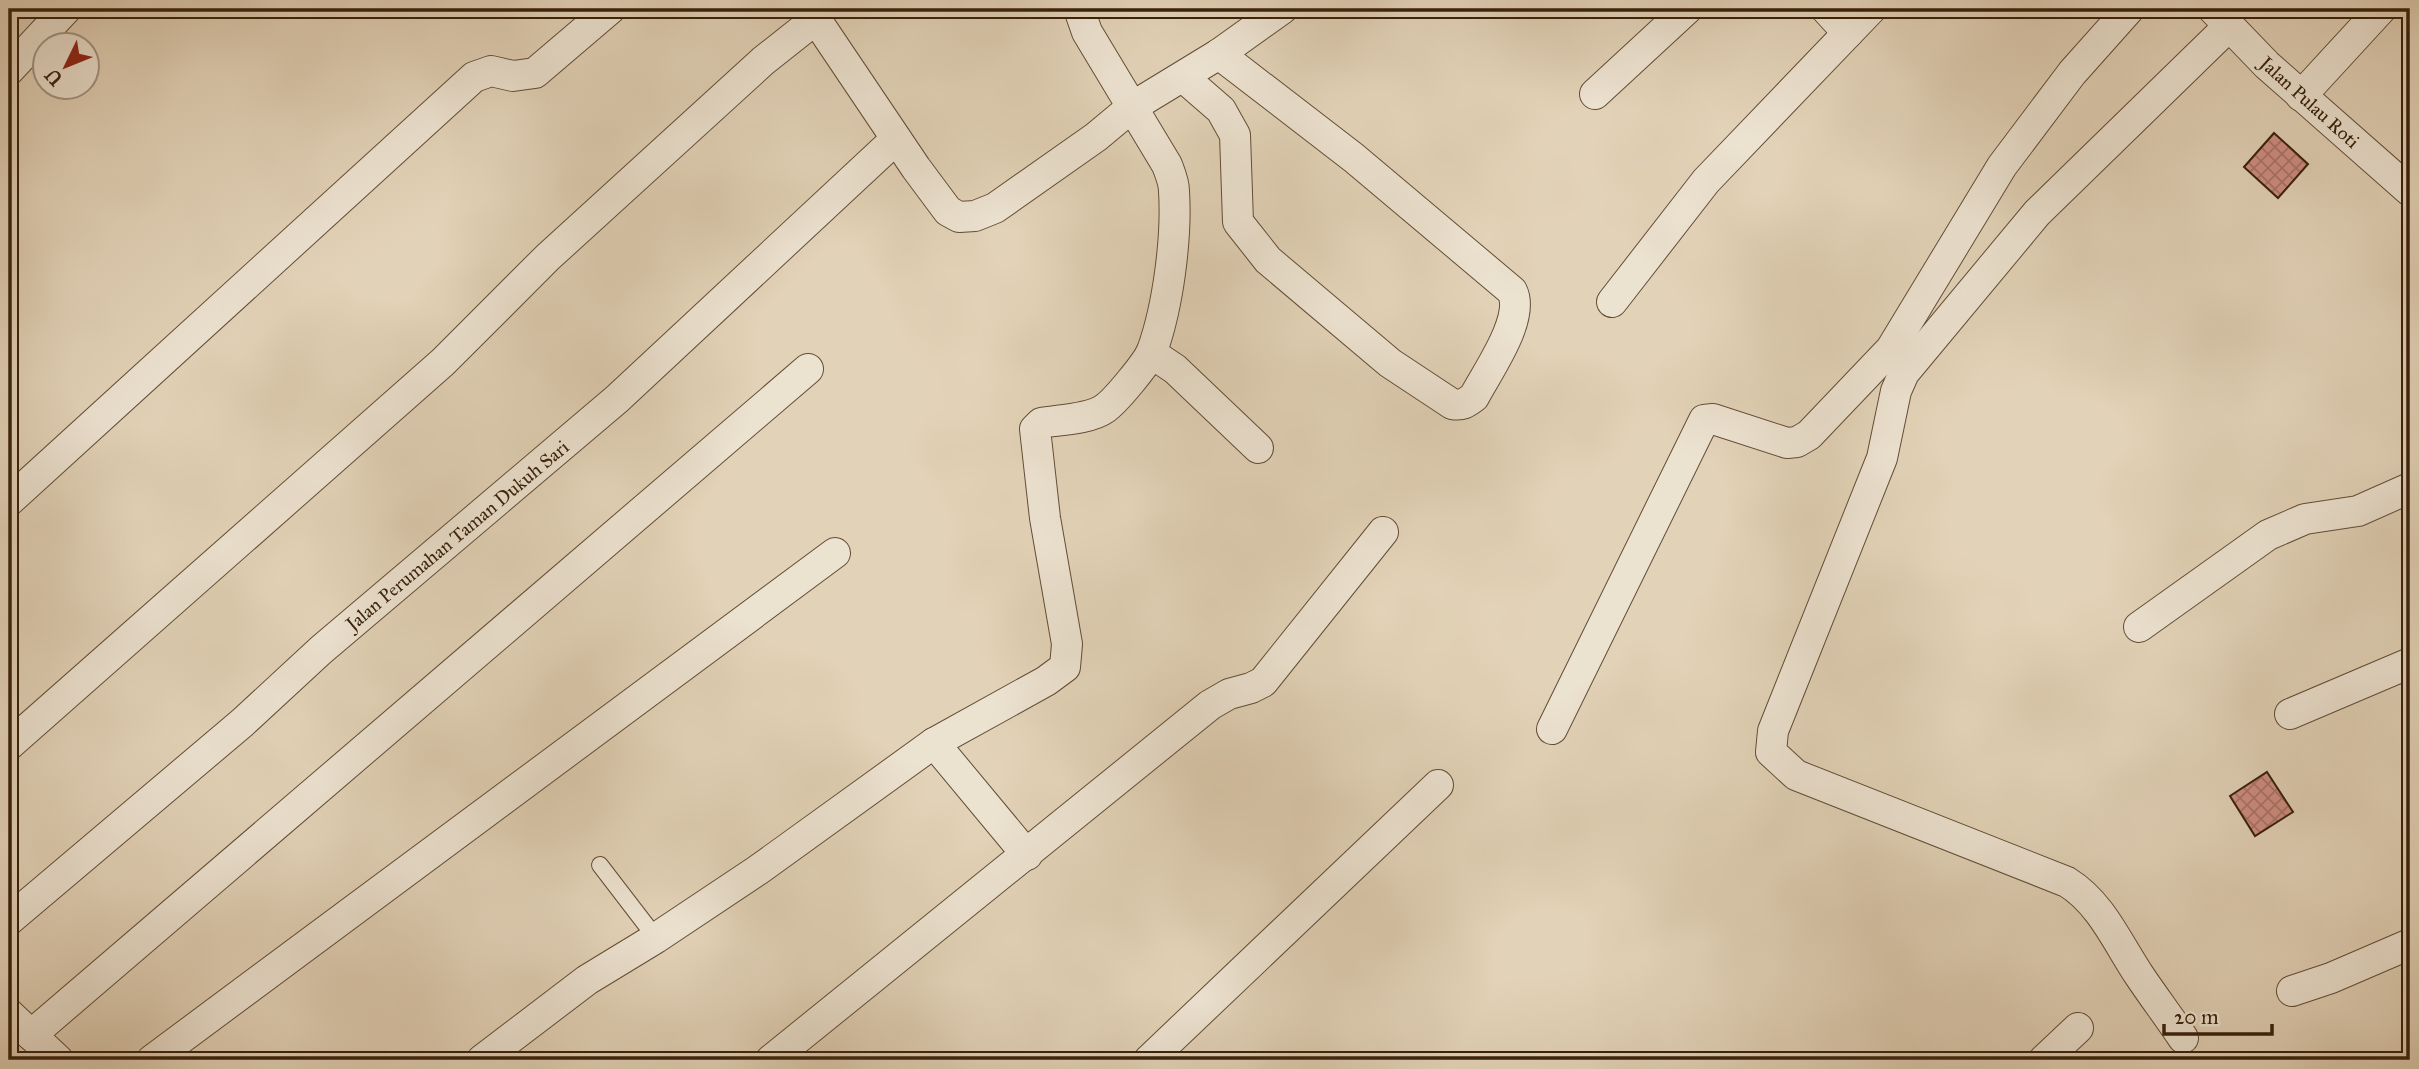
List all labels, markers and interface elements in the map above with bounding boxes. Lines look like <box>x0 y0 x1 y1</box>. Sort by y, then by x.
north arrow <box>32 32 102 102</box>
street label: Jalan Pulau Roti <box>2253 50 2364 154</box>
text: U <box>40 63 67 91</box>
street label: Jalan Perumahan Taman Dukuh Sari <box>340 435 574 637</box>
scale bar <box>2164 992 2272 1036</box>
text: 20 m <box>2174 1004 2219 1030</box>

